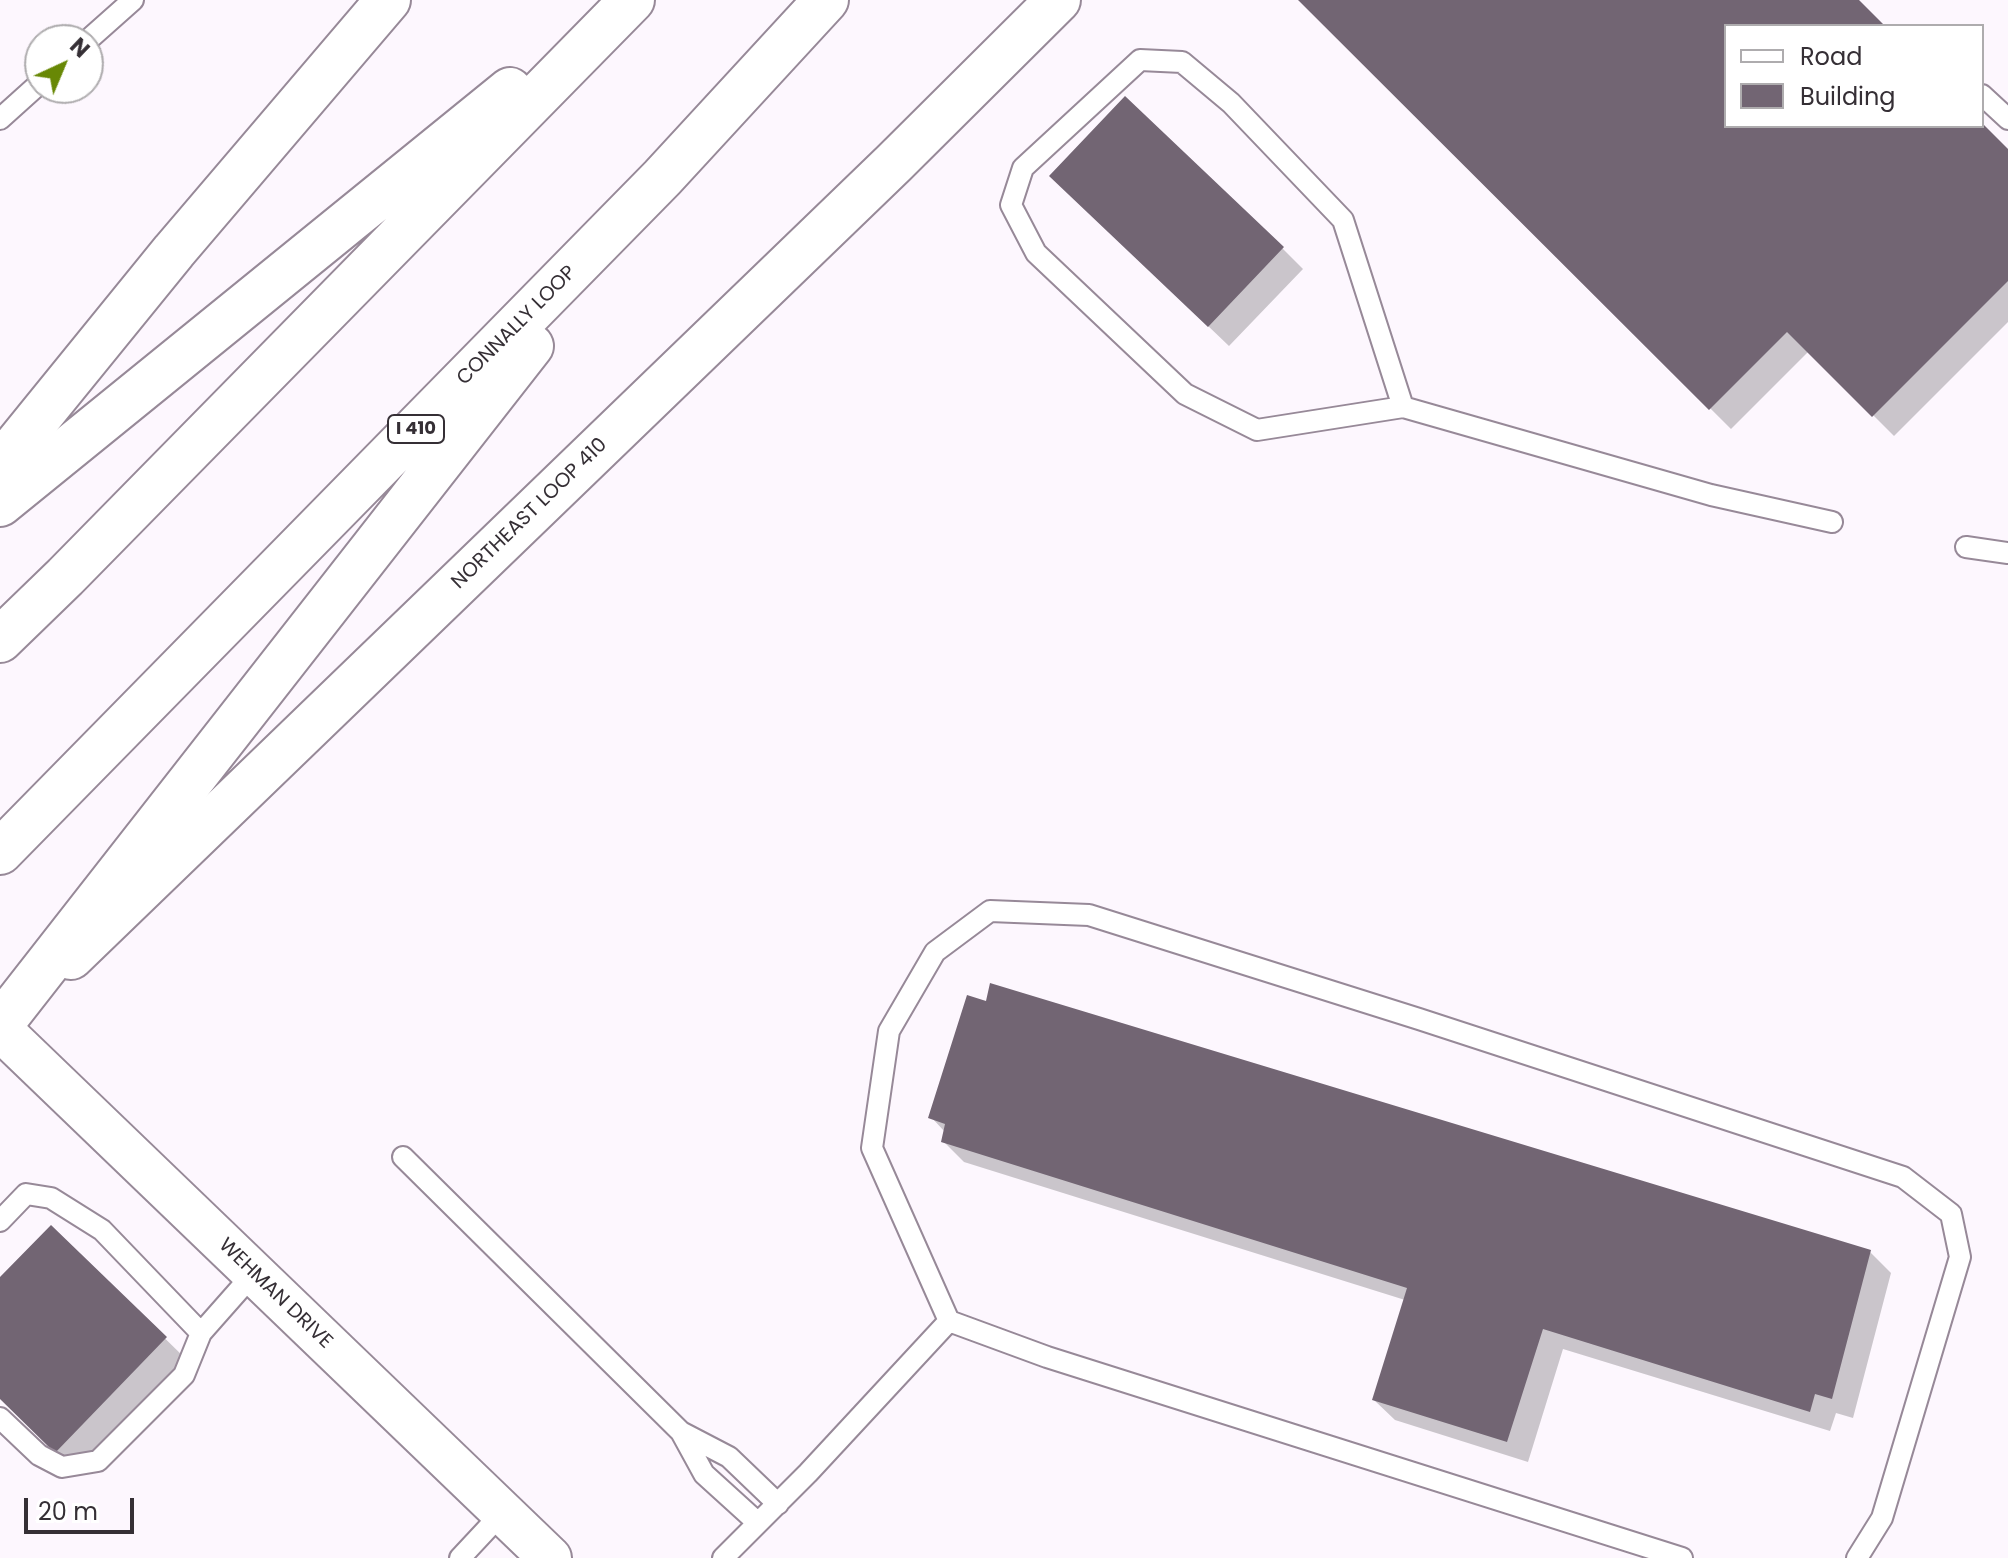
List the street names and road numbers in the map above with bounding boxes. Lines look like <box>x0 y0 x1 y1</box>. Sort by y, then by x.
street label: CONNALLY LOOP <box>452 261 582 391</box>
road number: I 410 <box>388 415 444 443</box>
street label: NORTHEAST LOOP 410 <box>447 434 613 594</box>
street label: WEHMAN DRIVE <box>213 1234 337 1354</box>

